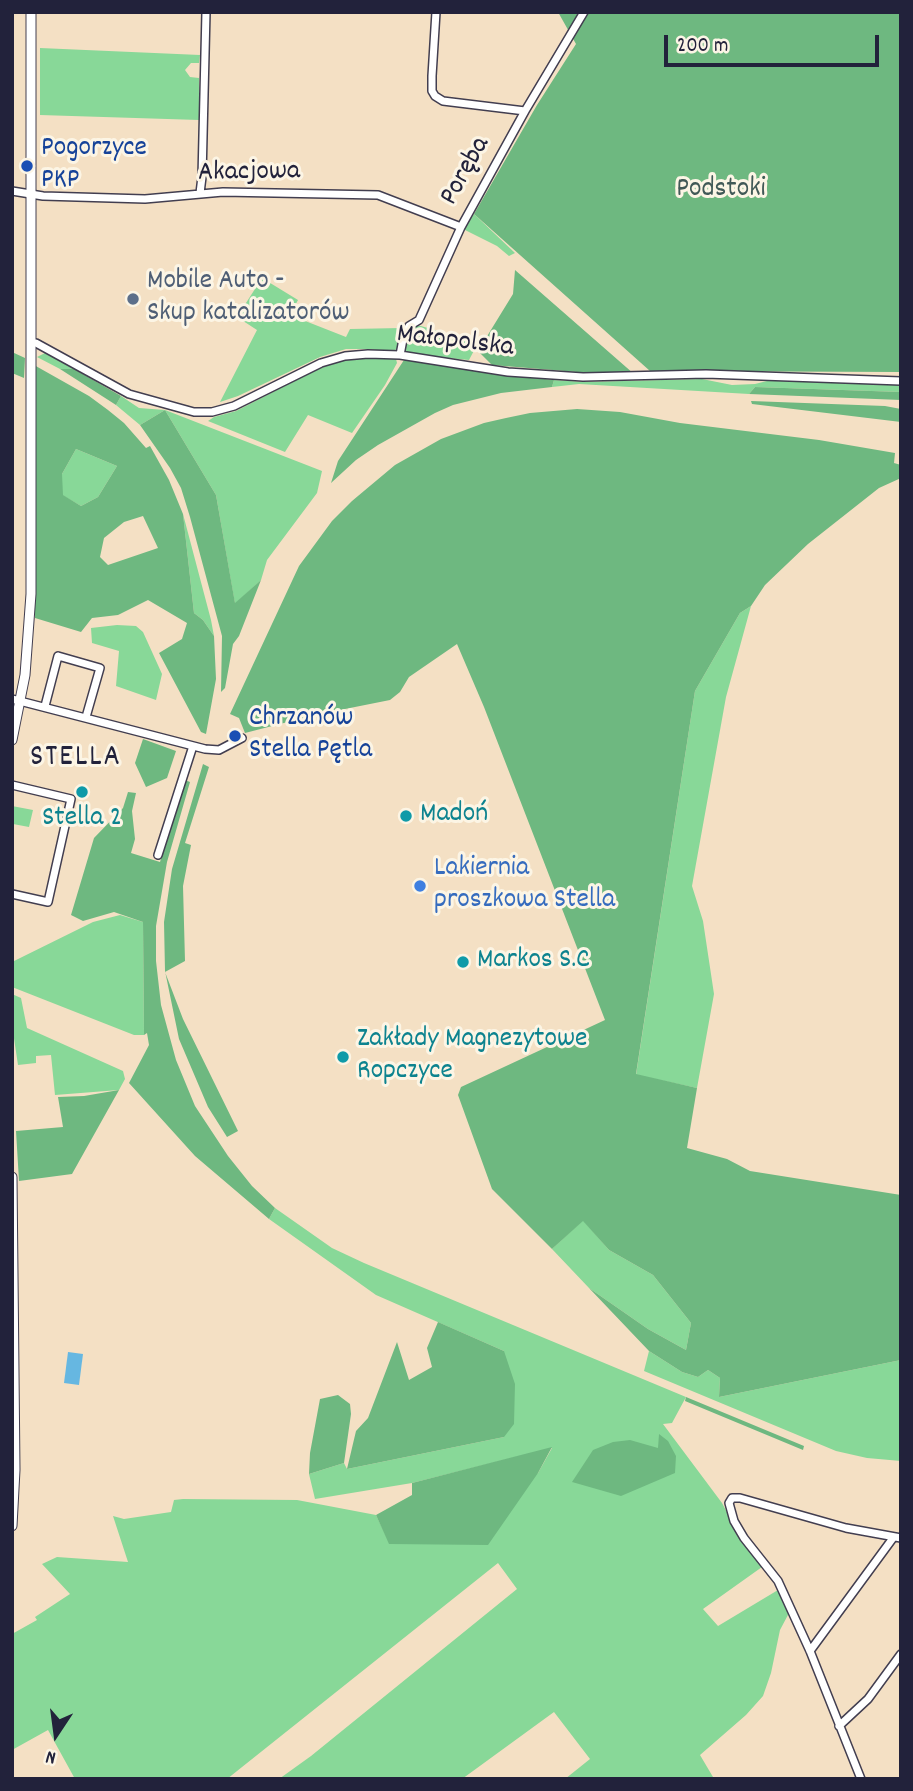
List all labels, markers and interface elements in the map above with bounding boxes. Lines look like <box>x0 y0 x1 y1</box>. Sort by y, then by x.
scale bar <box>668 21 883 65</box>
text: 200 m <box>677 32 728 62</box>
street label: Poręba <box>435 132 499 212</box>
place label: Pogorzyce PKP <box>41 133 147 199</box>
street label: Akacjowa <box>198 156 300 192</box>
marker: Pogorzyce PKP <box>19 158 35 174</box>
park label: Podstoki <box>676 174 766 208</box>
place label: Mobile Auto - Skup katalizatorów <box>147 266 350 332</box>
marker: Mobile Auto - Skup katalizatorów <box>125 291 141 307</box>
street label: Małopolska <box>395 319 515 367</box>
place label: Chrzanów Stella Pętla <box>249 703 372 769</box>
marker: Chrzanów Stella Pętla <box>227 728 243 744</box>
district label: STELLA <box>31 742 121 778</box>
marker: Stella 2 <box>74 784 90 800</box>
place label: Madoń <box>420 799 488 833</box>
place label: Stella 2 <box>42 803 122 837</box>
marker: Madoń <box>398 808 414 824</box>
place label: Lakiernia proszkowa Stella <box>434 853 615 919</box>
marker: Lakiernia proszkowa Stella <box>412 878 428 894</box>
place label: Markos S.C <box>477 945 590 979</box>
marker: Markos S.C <box>455 954 471 970</box>
place label: Zakłady Magnezytowe Ropczyce <box>357 1024 587 1090</box>
marker: Zakłady Magnezytowe Ropczyce <box>335 1049 351 1065</box>
north arrow <box>21 1700 91 1770</box>
text: N <box>44 1742 59 1770</box>

